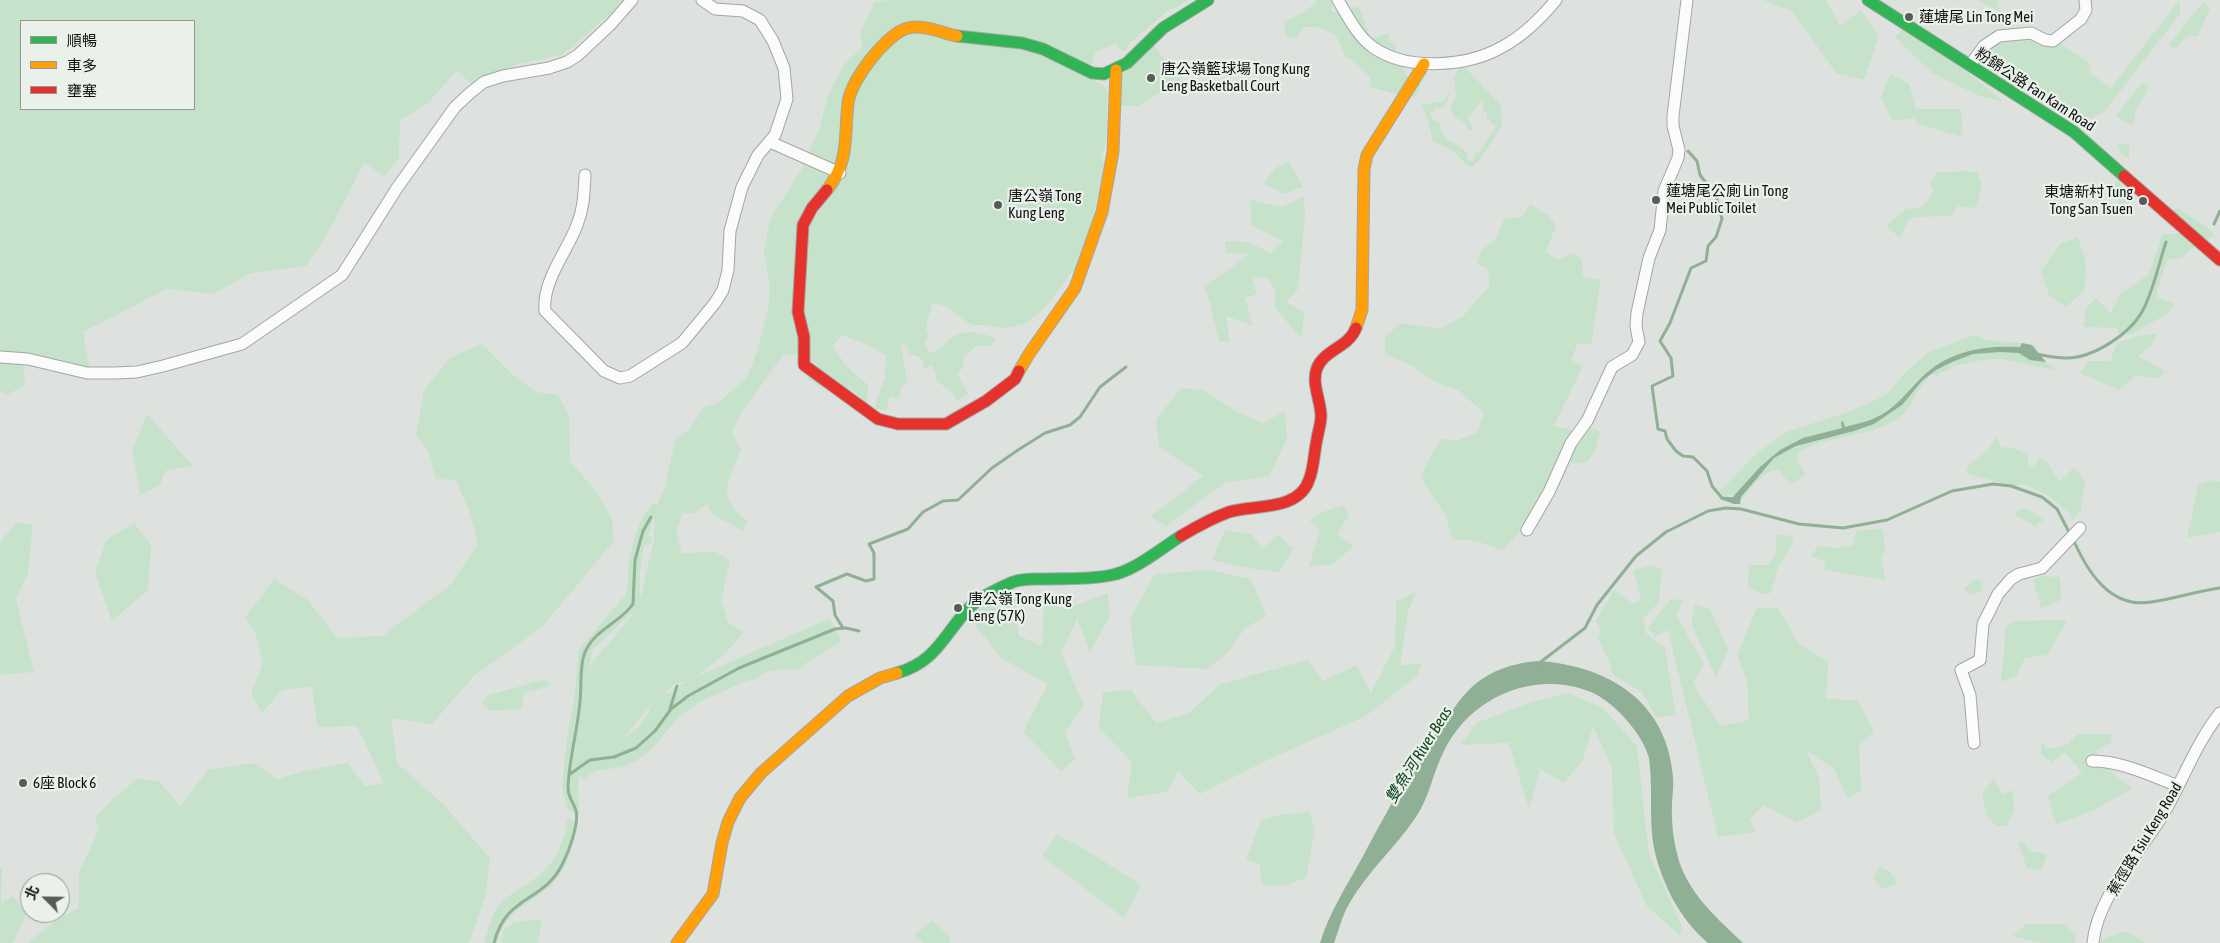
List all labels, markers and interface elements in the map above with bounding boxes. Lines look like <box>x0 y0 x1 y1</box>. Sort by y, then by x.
place label: 蓮塘尾 Lin Tong Mei <box>1919 8 2033 26</box>
marker: 蓮塘尾 Lin Tong Mei <box>1903 11 1915 23</box>
legend <box>20 20 195 110</box>
text: 順暢 <box>67 32 97 49</box>
street label: 粉錦公路 Fan Kam Road <box>1972 44 2098 136</box>
text: 車多 <box>67 57 97 74</box>
place label: 唐公嶺籃球場 Tong Kung Leng Basketball Court <box>1161 60 1310 95</box>
marker: 唐公嶺籃球場 Tong Kung Leng Basketball Court <box>1145 72 1157 84</box>
text: 壅塞 <box>67 82 97 99</box>
place label: 蓮塘尾公廁 Lin Tong Mei Public Toilet <box>1666 182 1788 217</box>
place label: 東塘新村 Tung Tong San Tsuen <box>2044 183 2133 218</box>
place label: 唐公嶺 Tong Kung Leng <box>1008 187 1082 222</box>
marker: 蓮塘尾公廁 Lin Tong Mei Public Toilet <box>1650 194 1662 206</box>
marker: 東塘新村 Tung Tong San Tsuen <box>2137 195 2149 207</box>
marker: 唐公嶺 Tong Kung Leng <box>992 199 1004 211</box>
place label: 唐公嶺 Tong Kung Leng (57K) <box>968 590 1072 625</box>
marker: 唐公嶺 Tong Kung Leng (57K) <box>952 602 964 614</box>
water label: 雙魚河 River Beas <box>1382 703 1456 807</box>
place label: 6座 Block 6 <box>33 774 96 792</box>
marker: 6座 Block 6 <box>17 777 29 789</box>
street label: 蕉徑路 Tsiu Keng Road <box>2104 779 2186 899</box>
north arrow <box>20 873 70 923</box>
text: 北 <box>22 883 42 902</box>

